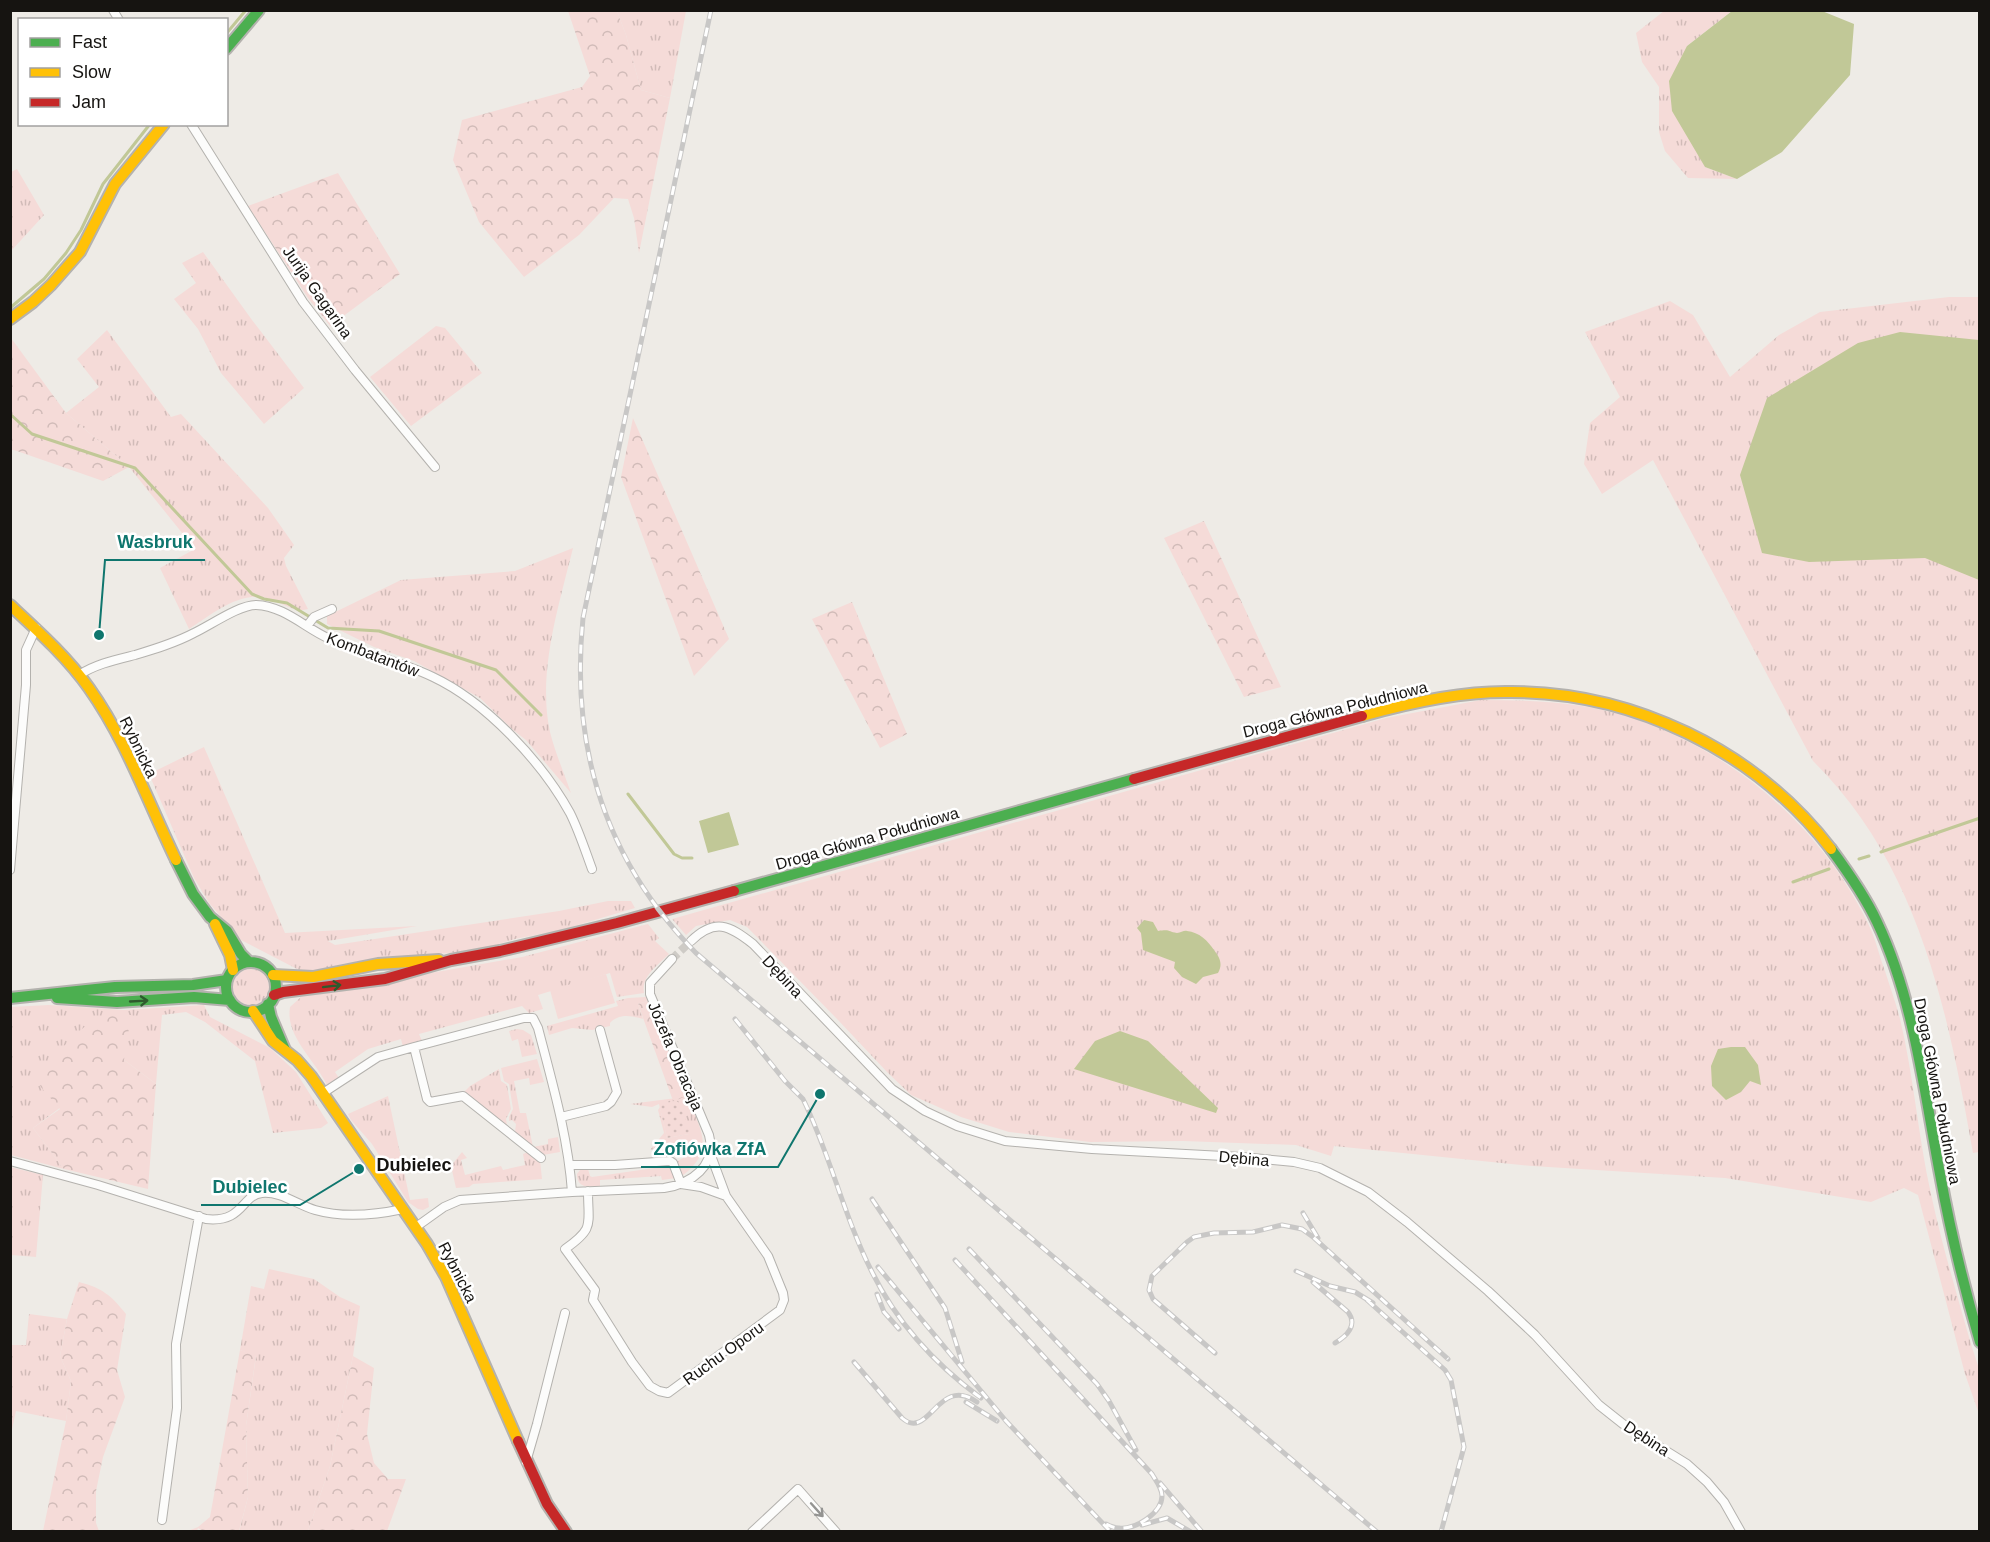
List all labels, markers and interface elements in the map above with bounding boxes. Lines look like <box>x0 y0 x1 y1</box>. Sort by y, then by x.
legend <box>18 18 228 126</box>
text: Fast <box>72 32 107 52</box>
text: Slow <box>72 62 112 82</box>
text: Jam <box>72 92 106 112</box>
street label: Jurija Gagarina <box>280 243 356 342</box>
callout: Wasbruk <box>105 524 205 560</box>
text: Wasbruk <box>117 532 194 552</box>
street label: Kombatantów <box>324 629 422 680</box>
street label: Droga Główna Południowa <box>1241 678 1429 741</box>
street label: Rybnicka <box>116 714 161 781</box>
street label: Droga Główna Południowa <box>774 804 961 873</box>
street label: Dębina <box>759 952 806 1001</box>
one-way arrow <box>322 981 342 992</box>
one-way arrow <box>128 996 148 1007</box>
street label: Droga Główna Południowa <box>1911 996 1964 1186</box>
street label: Józefa Obracaja <box>645 999 706 1113</box>
callout: Zofiówka ZfA <box>641 1131 778 1167</box>
text: Zofiówka ZfA <box>654 1139 767 1159</box>
street label: Dębina <box>1218 1148 1270 1169</box>
district label: Dubielec <box>376 1155 452 1175</box>
callout: Dubielec <box>201 1169 300 1205</box>
text: Dubielec <box>212 1177 288 1197</box>
street label: Rybnicka <box>435 1239 480 1305</box>
street label: Ruchu Oporu <box>680 1319 767 1388</box>
street label: Dębina <box>1621 1417 1673 1459</box>
one-way arrow <box>810 1503 824 1518</box>

